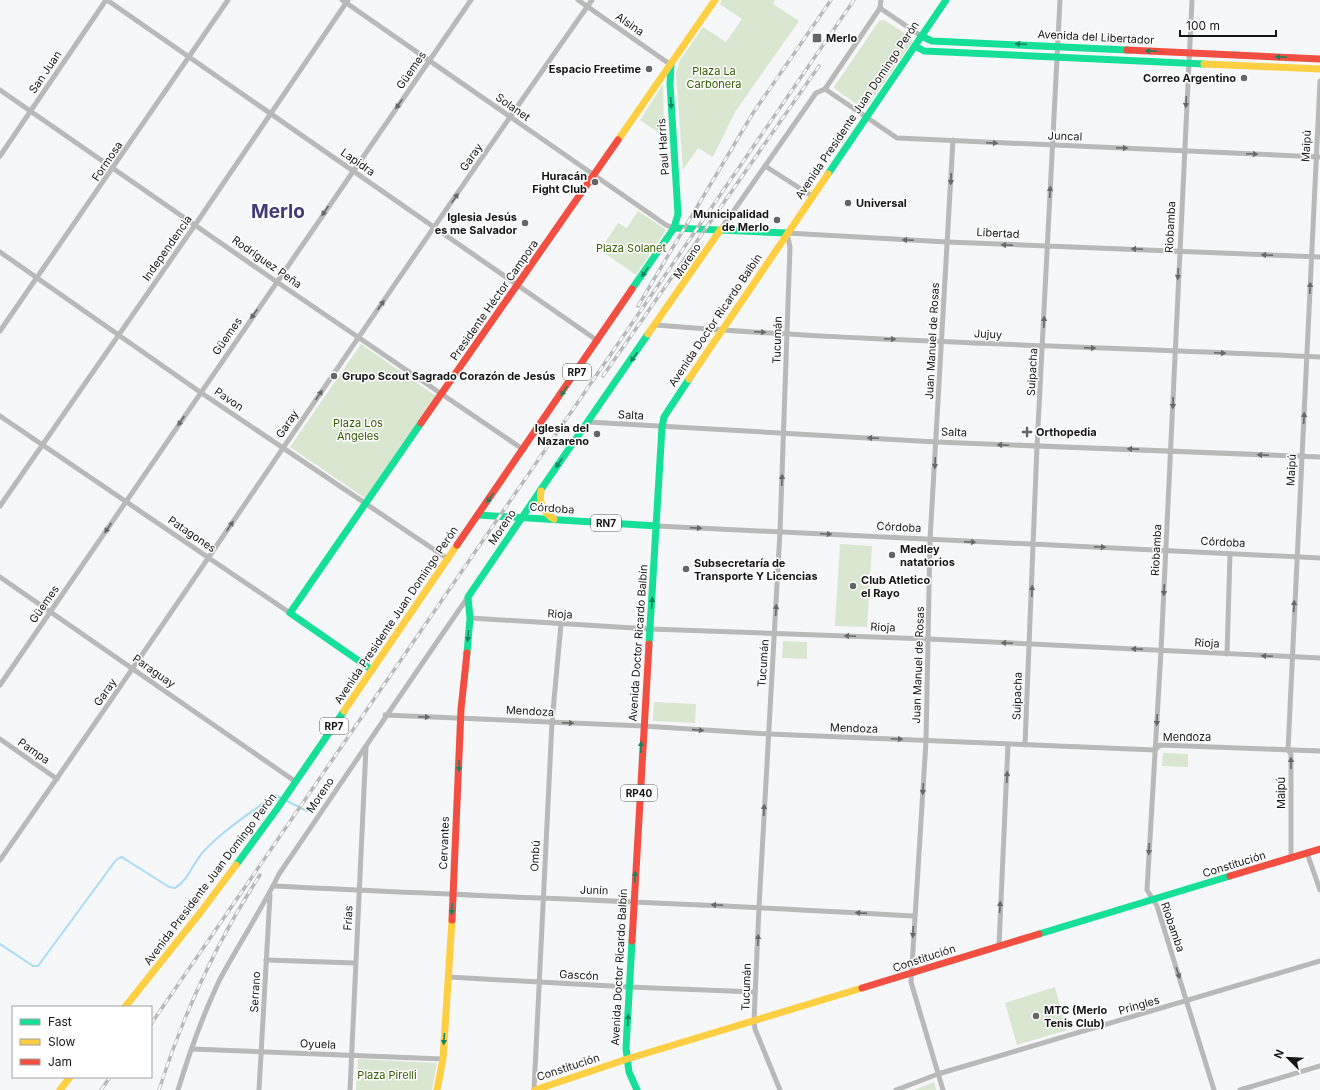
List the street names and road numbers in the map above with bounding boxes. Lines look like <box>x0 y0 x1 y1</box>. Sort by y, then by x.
street label: Alsina <box>613 9 647 39</box>
street label: Avenida Presidente Juan Domingo Perón <box>792 18 922 202</box>
street label: Avenida del Libertador <box>1037 27 1155 47</box>
street label: San Juan <box>26 48 64 96</box>
street label: Güemes <box>393 48 429 92</box>
street label: Solanet <box>493 90 533 124</box>
street label: Paul Harris <box>654 118 672 176</box>
street label: Juncal <box>1048 128 1082 144</box>
street label: Maipú <box>1298 130 1314 162</box>
street label: Formosa <box>89 138 125 184</box>
street label: Garay <box>456 140 486 174</box>
street label: Lapidra <box>338 145 378 179</box>
street label: Riobamba <box>1162 201 1178 253</box>
street label: Independencia <box>139 212 195 284</box>
street label: Libertad <box>976 225 1020 241</box>
street label: Rodríguez Peña <box>229 233 305 291</box>
street label: Presidente Héctor Campora <box>447 237 541 363</box>
street label: Moreno <box>670 240 704 281</box>
street label: Avenida Doctor Ricardo Balbín <box>665 251 765 389</box>
street label: Juan Manuel de Rosas <box>922 282 942 400</box>
street label: Güemes <box>209 314 245 358</box>
street label: Tucumán <box>769 316 785 364</box>
street label: Jujuy <box>974 326 1002 342</box>
street label: Suipacha <box>1024 348 1040 396</box>
road number: RP7 <box>563 364 591 380</box>
street label: Pavon <box>212 384 246 414</box>
street label: Garay <box>273 407 301 441</box>
street label: Salta <box>618 407 644 423</box>
street label: Salta <box>941 425 967 439</box>
street label: Maipú <box>1283 454 1299 486</box>
street label: Córdoba <box>529 499 575 517</box>
street label: Moreno <box>485 506 519 547</box>
street label: Patagones <box>165 513 219 555</box>
road number: RN7 <box>591 515 621 531</box>
street label: Córdoba <box>876 519 922 535</box>
street label: Avenida Presidente Juan Domingo Perón <box>331 523 461 707</box>
street label: Riobamba <box>1148 524 1164 576</box>
street label: Córdoba <box>1200 534 1246 550</box>
street label: Avenida Doctor Ricardo Balbín <box>626 564 650 722</box>
street label: Güemes <box>26 582 62 626</box>
street label: Rioja <box>547 606 573 622</box>
street label: Juan Manuel de Rosas <box>909 606 927 724</box>
street label: Rioja <box>870 620 896 634</box>
street label: Rioja <box>1194 635 1220 651</box>
street label: Tucumán <box>754 639 772 687</box>
street label: Paraguay <box>130 651 178 691</box>
street label: Suipacha <box>1009 672 1025 720</box>
street label: Garay <box>90 675 120 709</box>
street label: Mendoza <box>506 703 554 719</box>
road number: RP7 <box>320 718 348 734</box>
street label: Mendoza <box>830 720 878 736</box>
street label: Mendoza <box>1163 730 1211 744</box>
street label: Pampa <box>15 735 53 767</box>
street label: Moreno <box>303 774 337 815</box>
street label: Maipú <box>1274 777 1288 809</box>
road number: RP40 <box>621 785 657 801</box>
street label: Avenida Presidente Juan Domingo Perón <box>141 790 279 968</box>
street label: Cervantes <box>436 816 452 870</box>
street label: Ombú <box>527 840 543 872</box>
street label: Constitución <box>1201 848 1267 880</box>
street label: Junín <box>580 883 608 897</box>
street label: Avenida Doctor Ricardo Balbín <box>608 888 630 1046</box>
street label: Riobamba <box>1158 900 1188 954</box>
street label: Frías <box>340 905 356 931</box>
street label: Constitución <box>891 941 957 975</box>
street label: Tucumán <box>738 963 754 1011</box>
street label: Gascón <box>559 967 599 983</box>
street label: Serrano <box>247 971 263 1013</box>
street label: Pringles <box>1117 992 1161 1018</box>
street label: Oyuela <box>300 1036 336 1052</box>
street label: Constitución <box>535 1050 601 1084</box>

